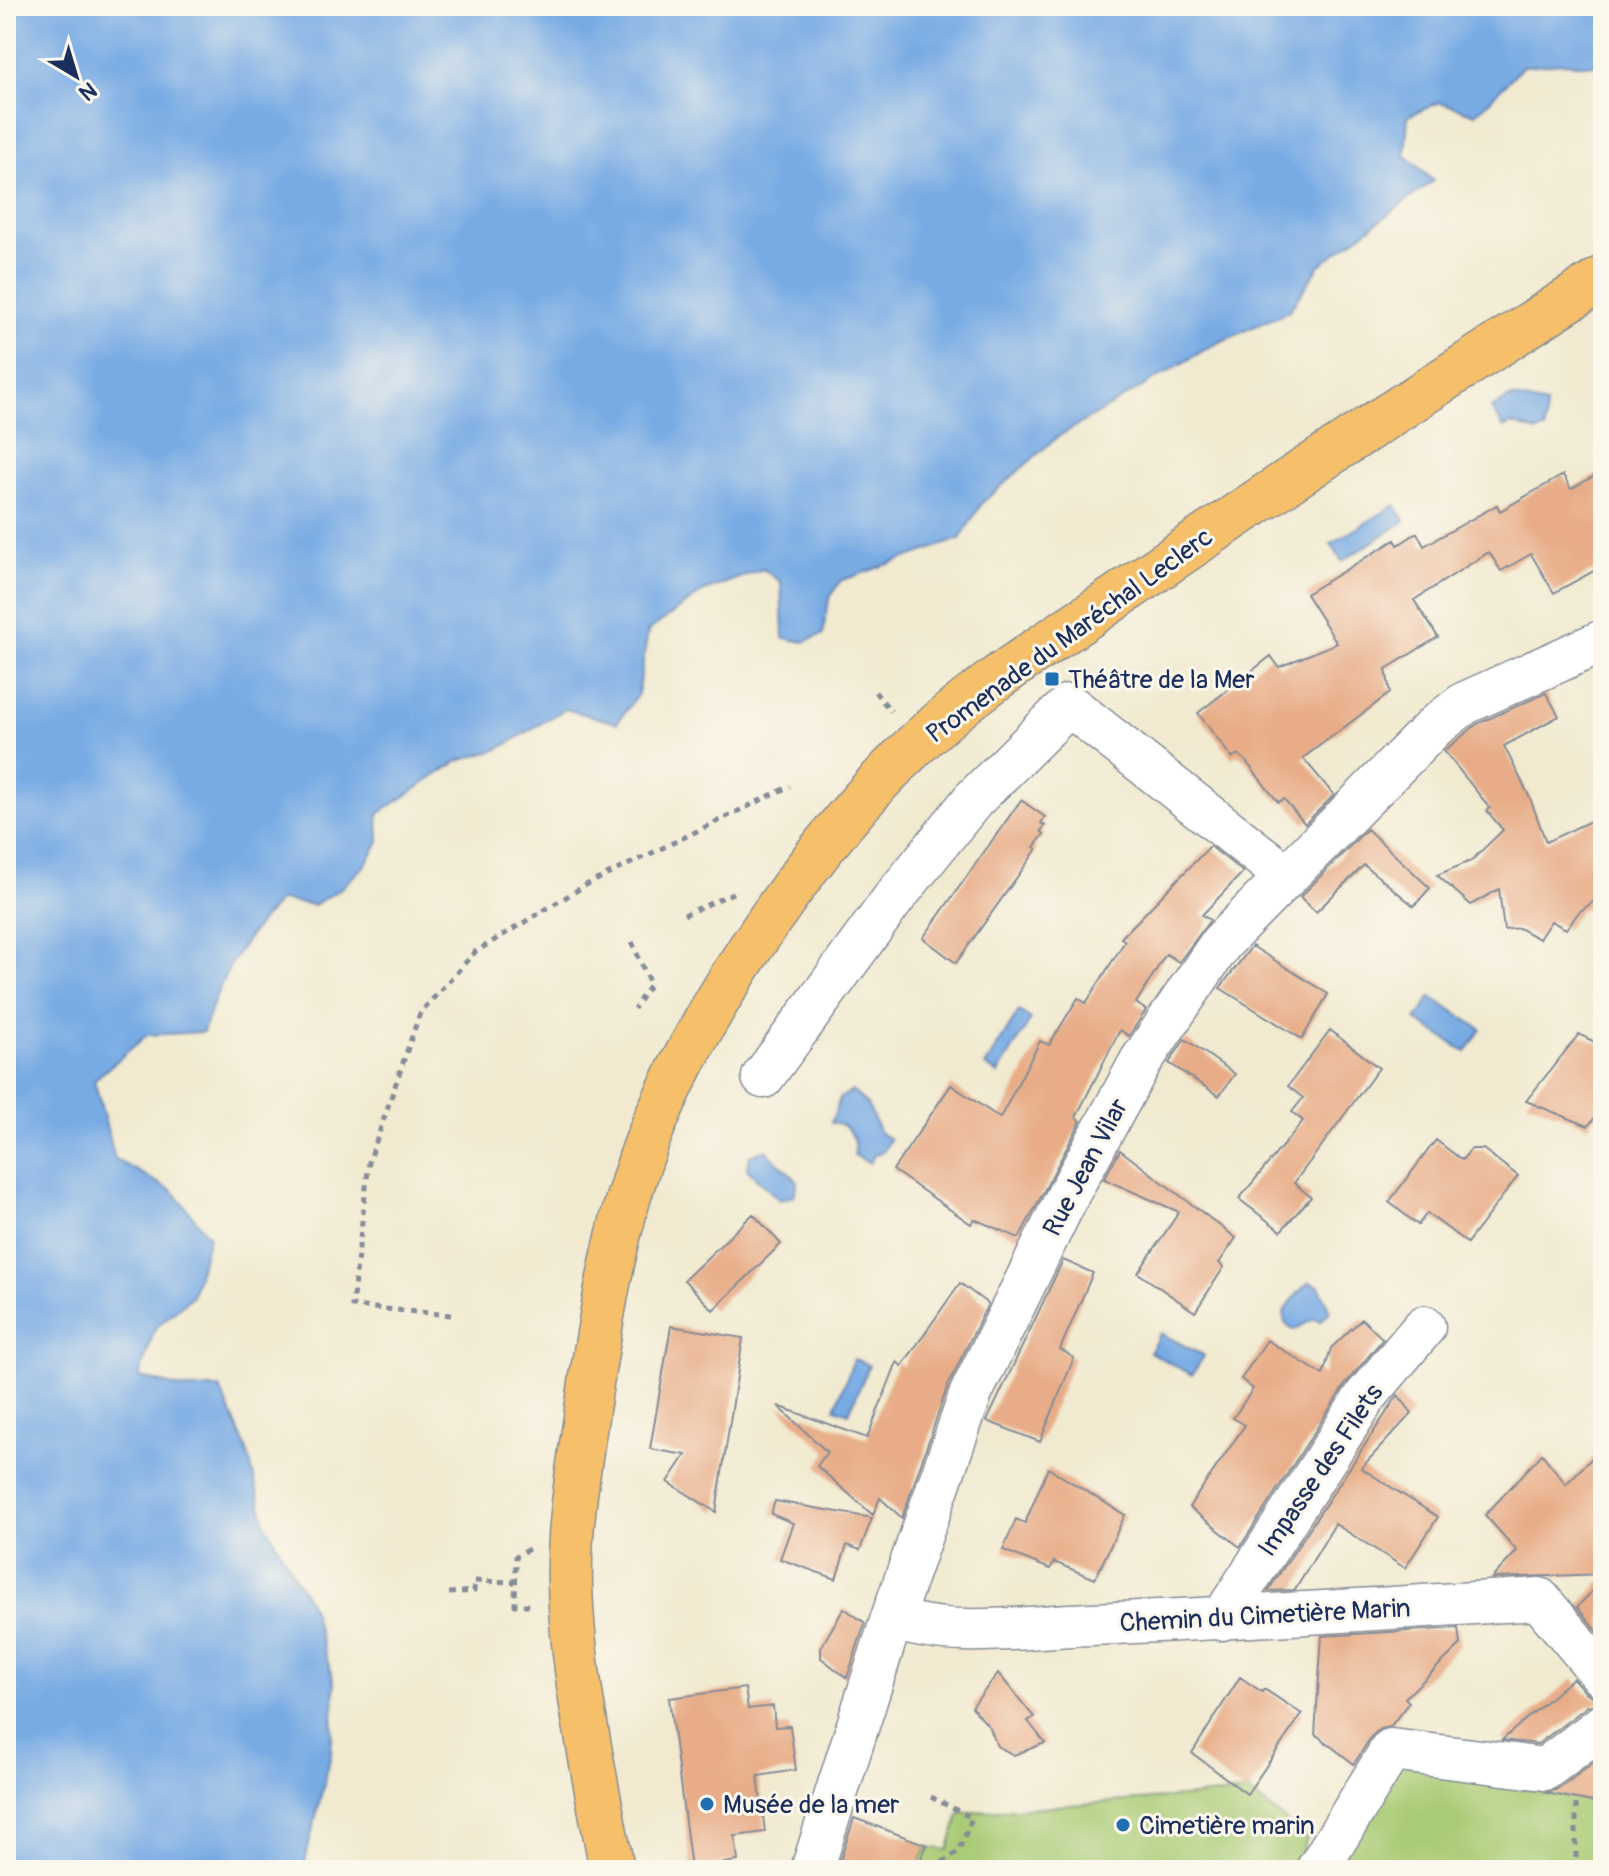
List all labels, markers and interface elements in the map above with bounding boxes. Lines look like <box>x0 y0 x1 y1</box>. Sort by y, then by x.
north arrow <box>36 36 116 116</box>
text: N <box>73 75 102 107</box>
street label: Promenade du Maréchal Leclerc <box>920 521 1219 751</box>
place label: Théâtre de la Mer <box>1068 664 1255 696</box>
marker: Théâtre de la Mer <box>1043 670 1061 688</box>
street label: Rue Jean Vilar <box>1036 1093 1136 1242</box>
street label: Impasse des Filets <box>1251 1378 1390 1563</box>
street label: Chemin du Cimetière Marin <box>1119 1592 1411 1640</box>
place label: Musée de la mer <box>723 1789 900 1821</box>
marker: Musée de la mer <box>698 1795 716 1813</box>
place label: Cimetière marin <box>1139 1810 1315 1842</box>
marker: Cimetière marin <box>1114 1816 1132 1834</box>

